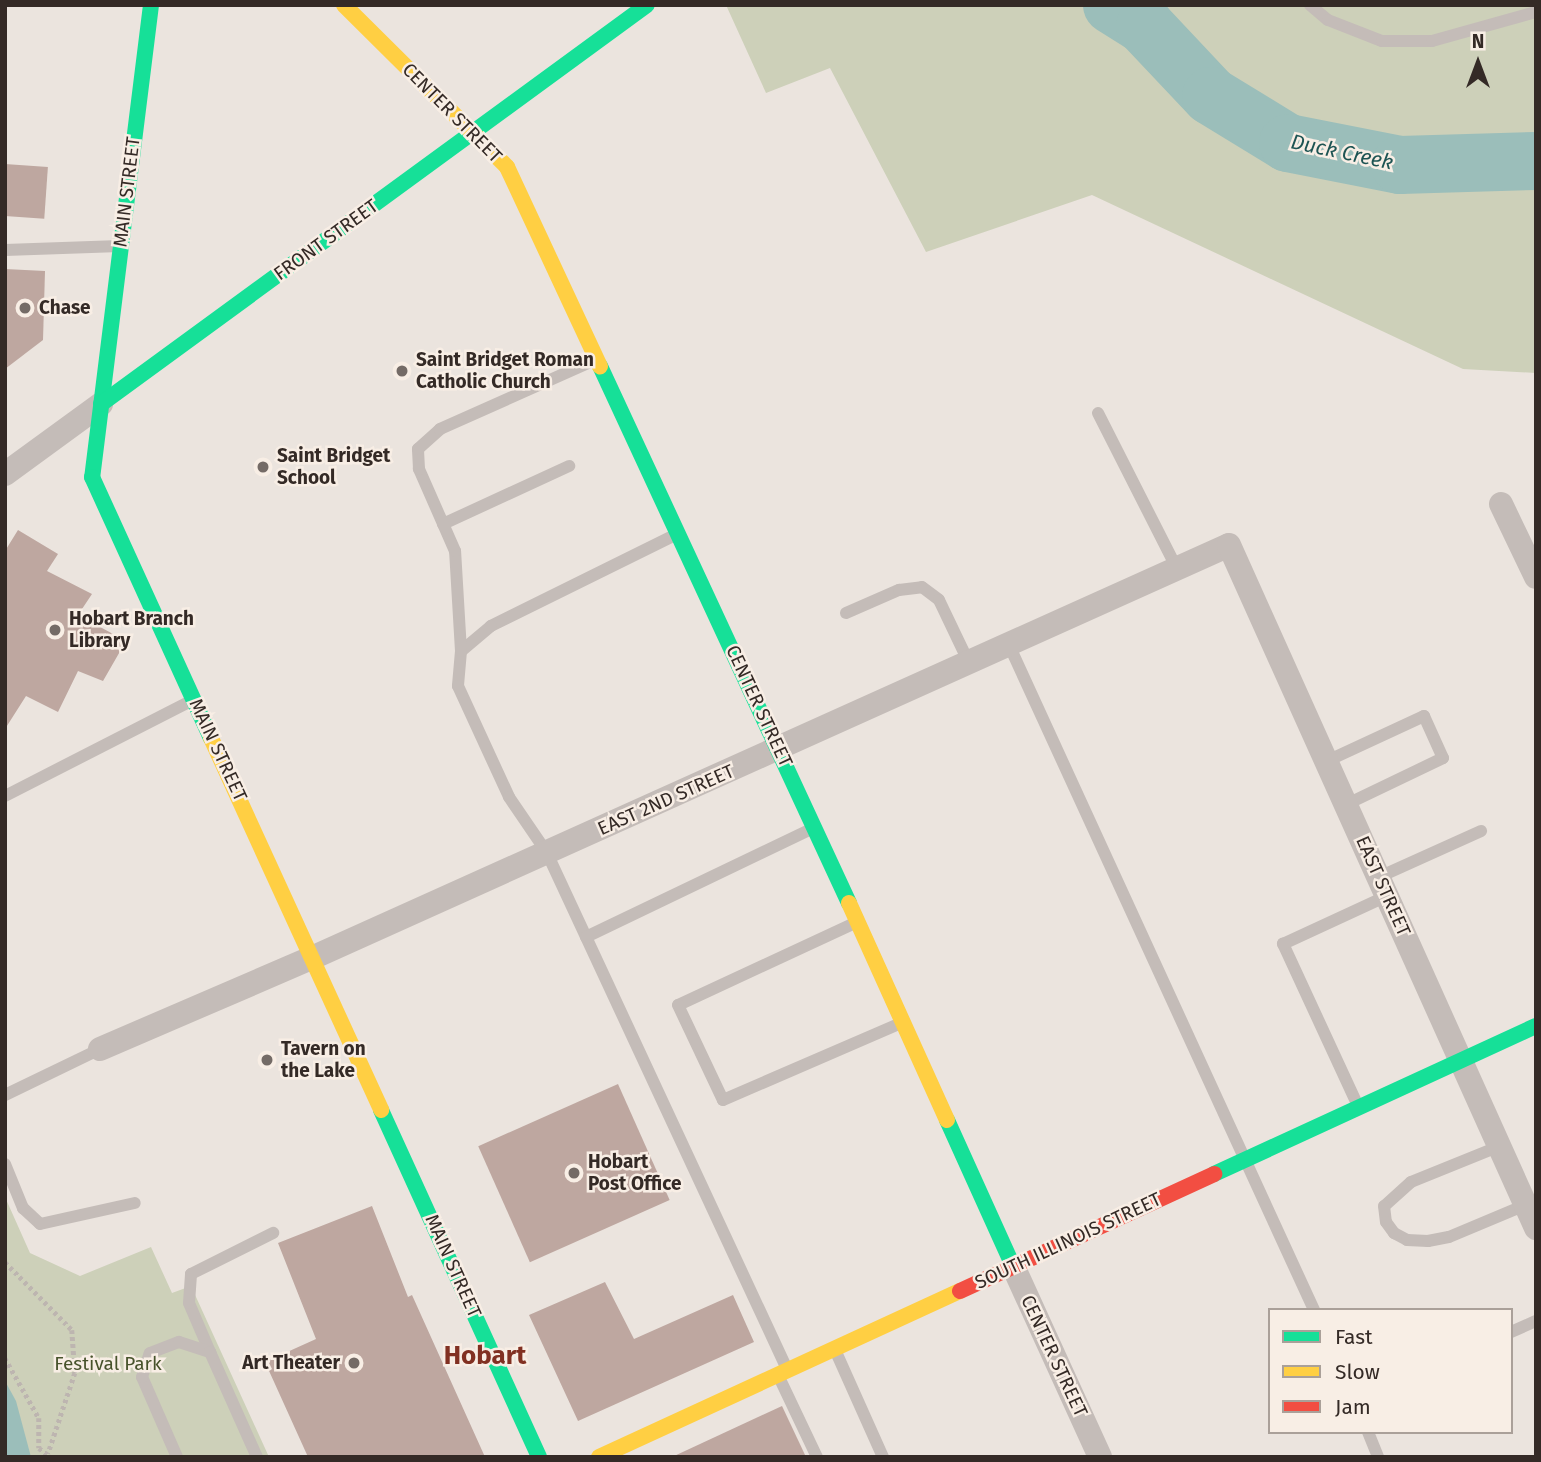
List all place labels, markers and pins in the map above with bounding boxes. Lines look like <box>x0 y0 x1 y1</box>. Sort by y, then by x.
place label: Chase <box>39 297 91 319</box>
marker: Chase <box>17 300 33 316</box>
place label: Saint Bridget Roman Catholic Church <box>416 349 594 393</box>
marker: Saint Bridget Roman Catholic Church <box>394 363 410 379</box>
place label: Saint Bridget School <box>277 445 390 489</box>
marker: Saint Bridget School <box>255 459 271 475</box>
place label: Hobart Branch Library <box>69 608 194 652</box>
marker: Hobart Branch Library <box>47 622 63 638</box>
place label: Tavern on the Lake <box>281 1038 366 1082</box>
marker: Tavern on the Lake <box>259 1052 275 1068</box>
place label: Hobart Post Office <box>588 1151 681 1195</box>
marker: Hobart Post Office <box>566 1165 582 1181</box>
place label: Art Theater <box>242 1352 340 1374</box>
marker: Art Theater <box>346 1355 362 1371</box>

